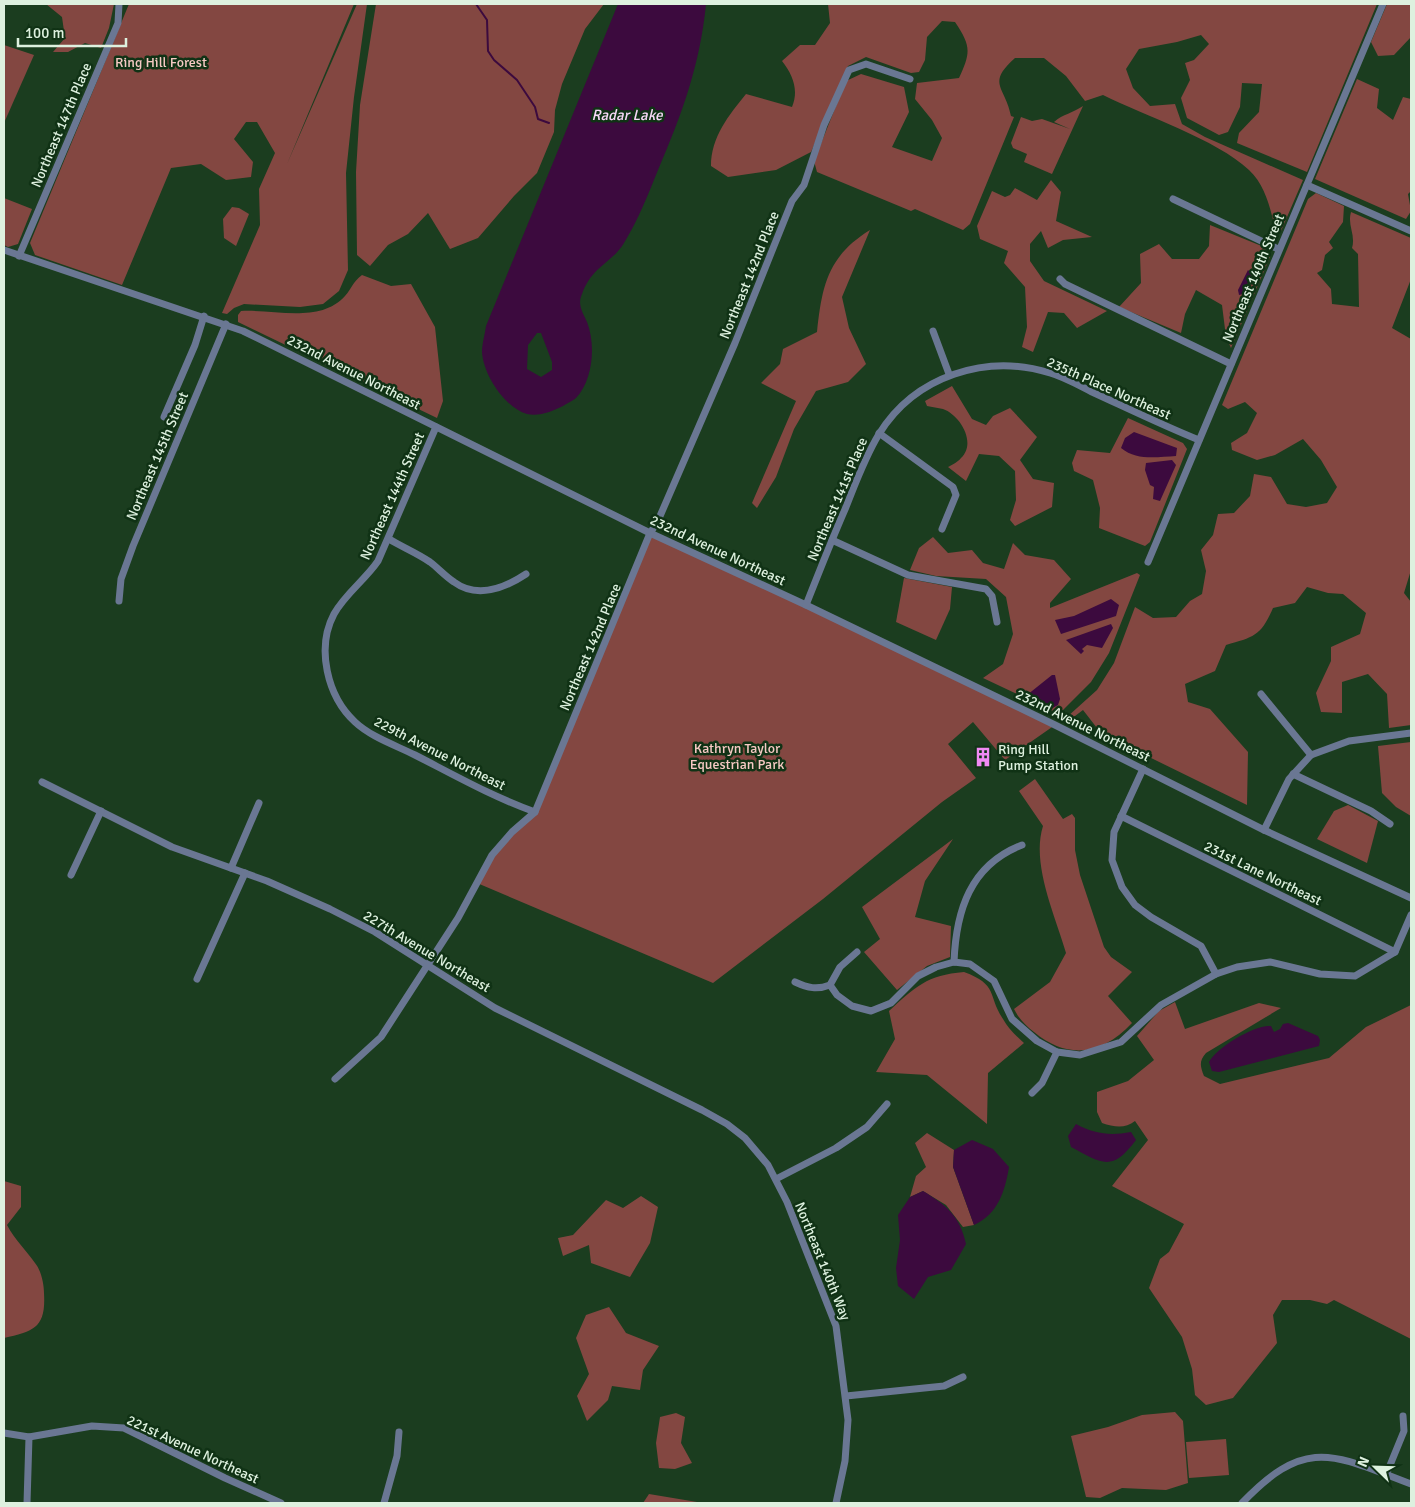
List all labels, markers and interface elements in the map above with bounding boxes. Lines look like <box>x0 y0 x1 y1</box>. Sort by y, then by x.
scale bar <box>18 15 125 47</box>
text: 100 m <box>25 24 65 42</box>
park label: Ring Hill Forest <box>115 54 207 71</box>
street label: Northeast 147th Place <box>27 60 95 190</box>
water label: Radar Lake <box>592 106 664 124</box>
street label: Northeast 142nd Place <box>716 209 783 342</box>
street label: Northeast 140th Street <box>1219 211 1288 345</box>
street label: 232nd Avenue Northeast <box>284 331 423 414</box>
street label: 235th Place Northeast <box>1044 353 1173 423</box>
street label: Northeast 145th Street <box>123 389 192 523</box>
street label: Northeast 144th Street <box>357 430 428 563</box>
street label: Northeast 141st Place <box>804 435 871 563</box>
street label: 232nd Avenue Northeast <box>647 512 788 589</box>
street label: Northeast 142nd Place <box>556 581 625 713</box>
street label: 232nd Avenue Northeast <box>1013 685 1153 765</box>
street label: 229th Avenue Northeast <box>371 713 508 794</box>
park label: Kathryn Taylor Equestrian Park <box>690 740 784 773</box>
place label: Ring Hill Pump Station <box>998 741 1078 774</box>
building icon: Ring Hill Pump Station <box>972 746 994 768</box>
street label: 231st Lane Northeast <box>1201 838 1324 909</box>
street label: 227th Avenue Northeast <box>360 907 493 996</box>
street label: Northeast 140th Way <box>791 1200 854 1323</box>
street label: 221st Avenue Northeast <box>124 1411 262 1488</box>
north arrow <box>1350 1442 1400 1492</box>
text: N <box>1354 1454 1373 1470</box>

